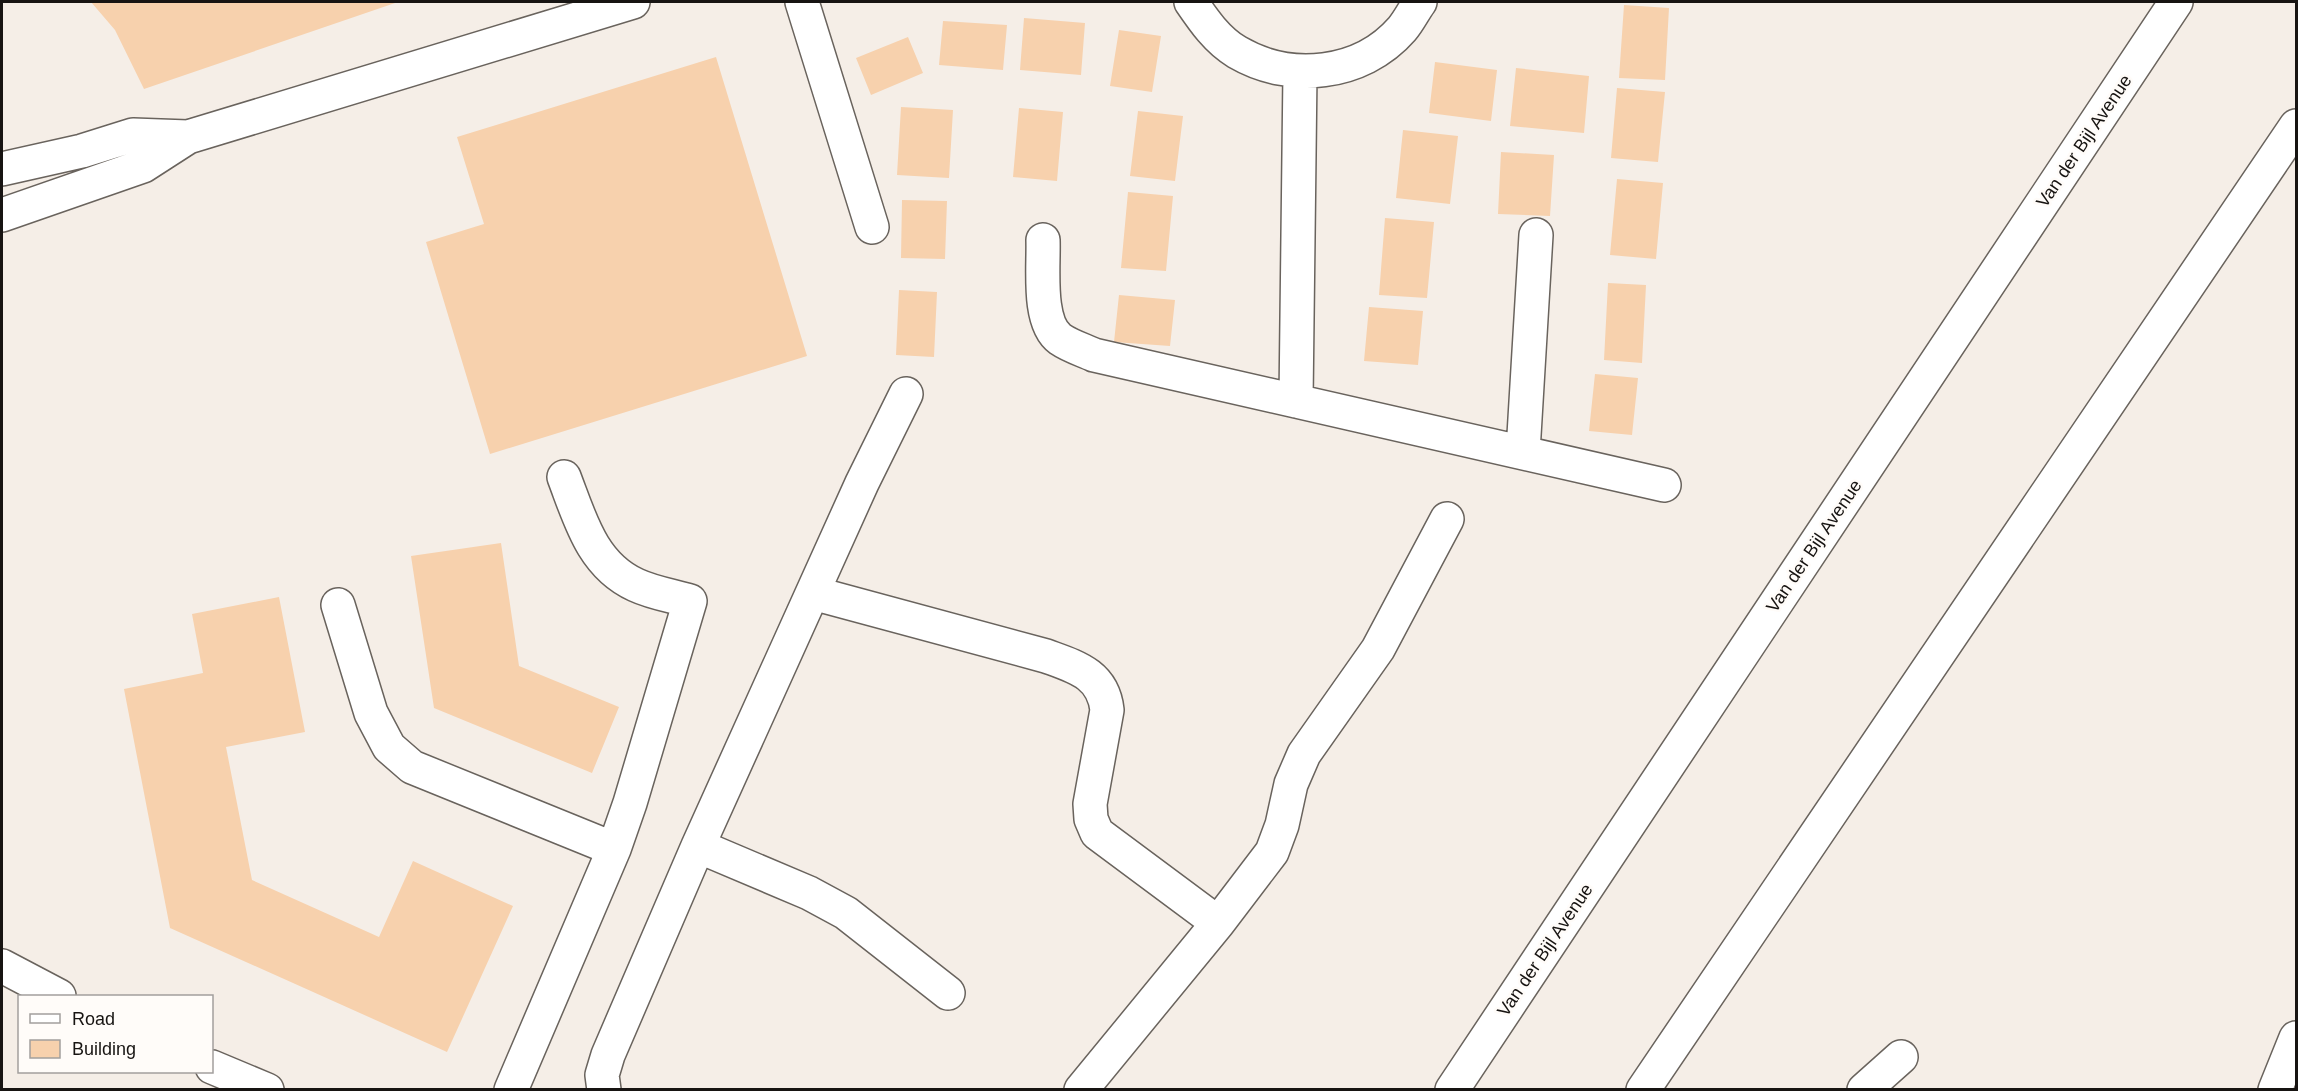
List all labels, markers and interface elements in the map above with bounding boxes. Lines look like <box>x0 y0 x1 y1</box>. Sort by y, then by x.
street label: Van der Bijl Avenue <box>2032 71 2136 211</box>
street label: Van der Bijl Avenue <box>1762 476 1866 616</box>
street label: Van der Bijl Avenue <box>1493 880 1597 1020</box>
legend <box>18 995 213 1073</box>
text: Road <box>72 1009 115 1029</box>
text: Building <box>72 1039 136 1059</box>

